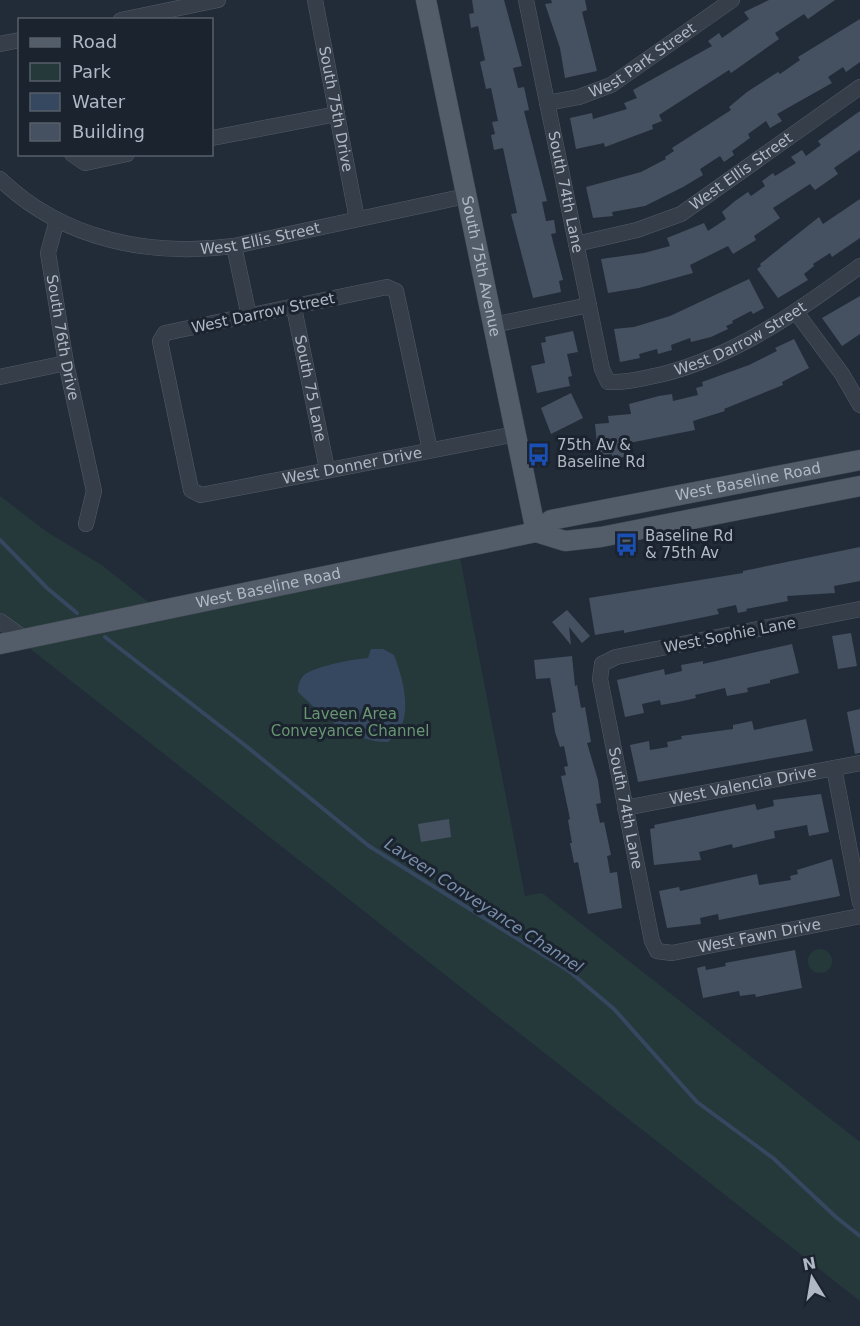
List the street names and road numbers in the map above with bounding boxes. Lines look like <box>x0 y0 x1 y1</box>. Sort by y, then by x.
street label: West Park Street <box>586 19 699 102</box>
street label: South 75th Drive <box>315 45 357 173</box>
street label: South 74th Lane <box>544 129 587 255</box>
street label: West Ellis Street <box>686 129 796 214</box>
street label: South 75th Avenue <box>458 194 504 338</box>
street label: West Ellis Street <box>200 219 322 258</box>
street label: South 76th Drive <box>43 273 83 402</box>
street label: West Darrow Street <box>190 289 336 337</box>
street label: West Darrow Street <box>672 298 810 379</box>
street label: South 75 Lane <box>291 333 330 443</box>
street label: West Donner Drive <box>281 443 423 488</box>
street label: West Baseline Road <box>674 459 822 505</box>
street label: West Baseline Road <box>194 564 342 612</box>
street label: West Sophie Lane <box>663 613 797 657</box>
street label: South 74th Lane <box>605 745 647 871</box>
street label: West Valencia Drive <box>668 763 818 808</box>
street label: West Fawn Drive <box>696 915 822 957</box>

